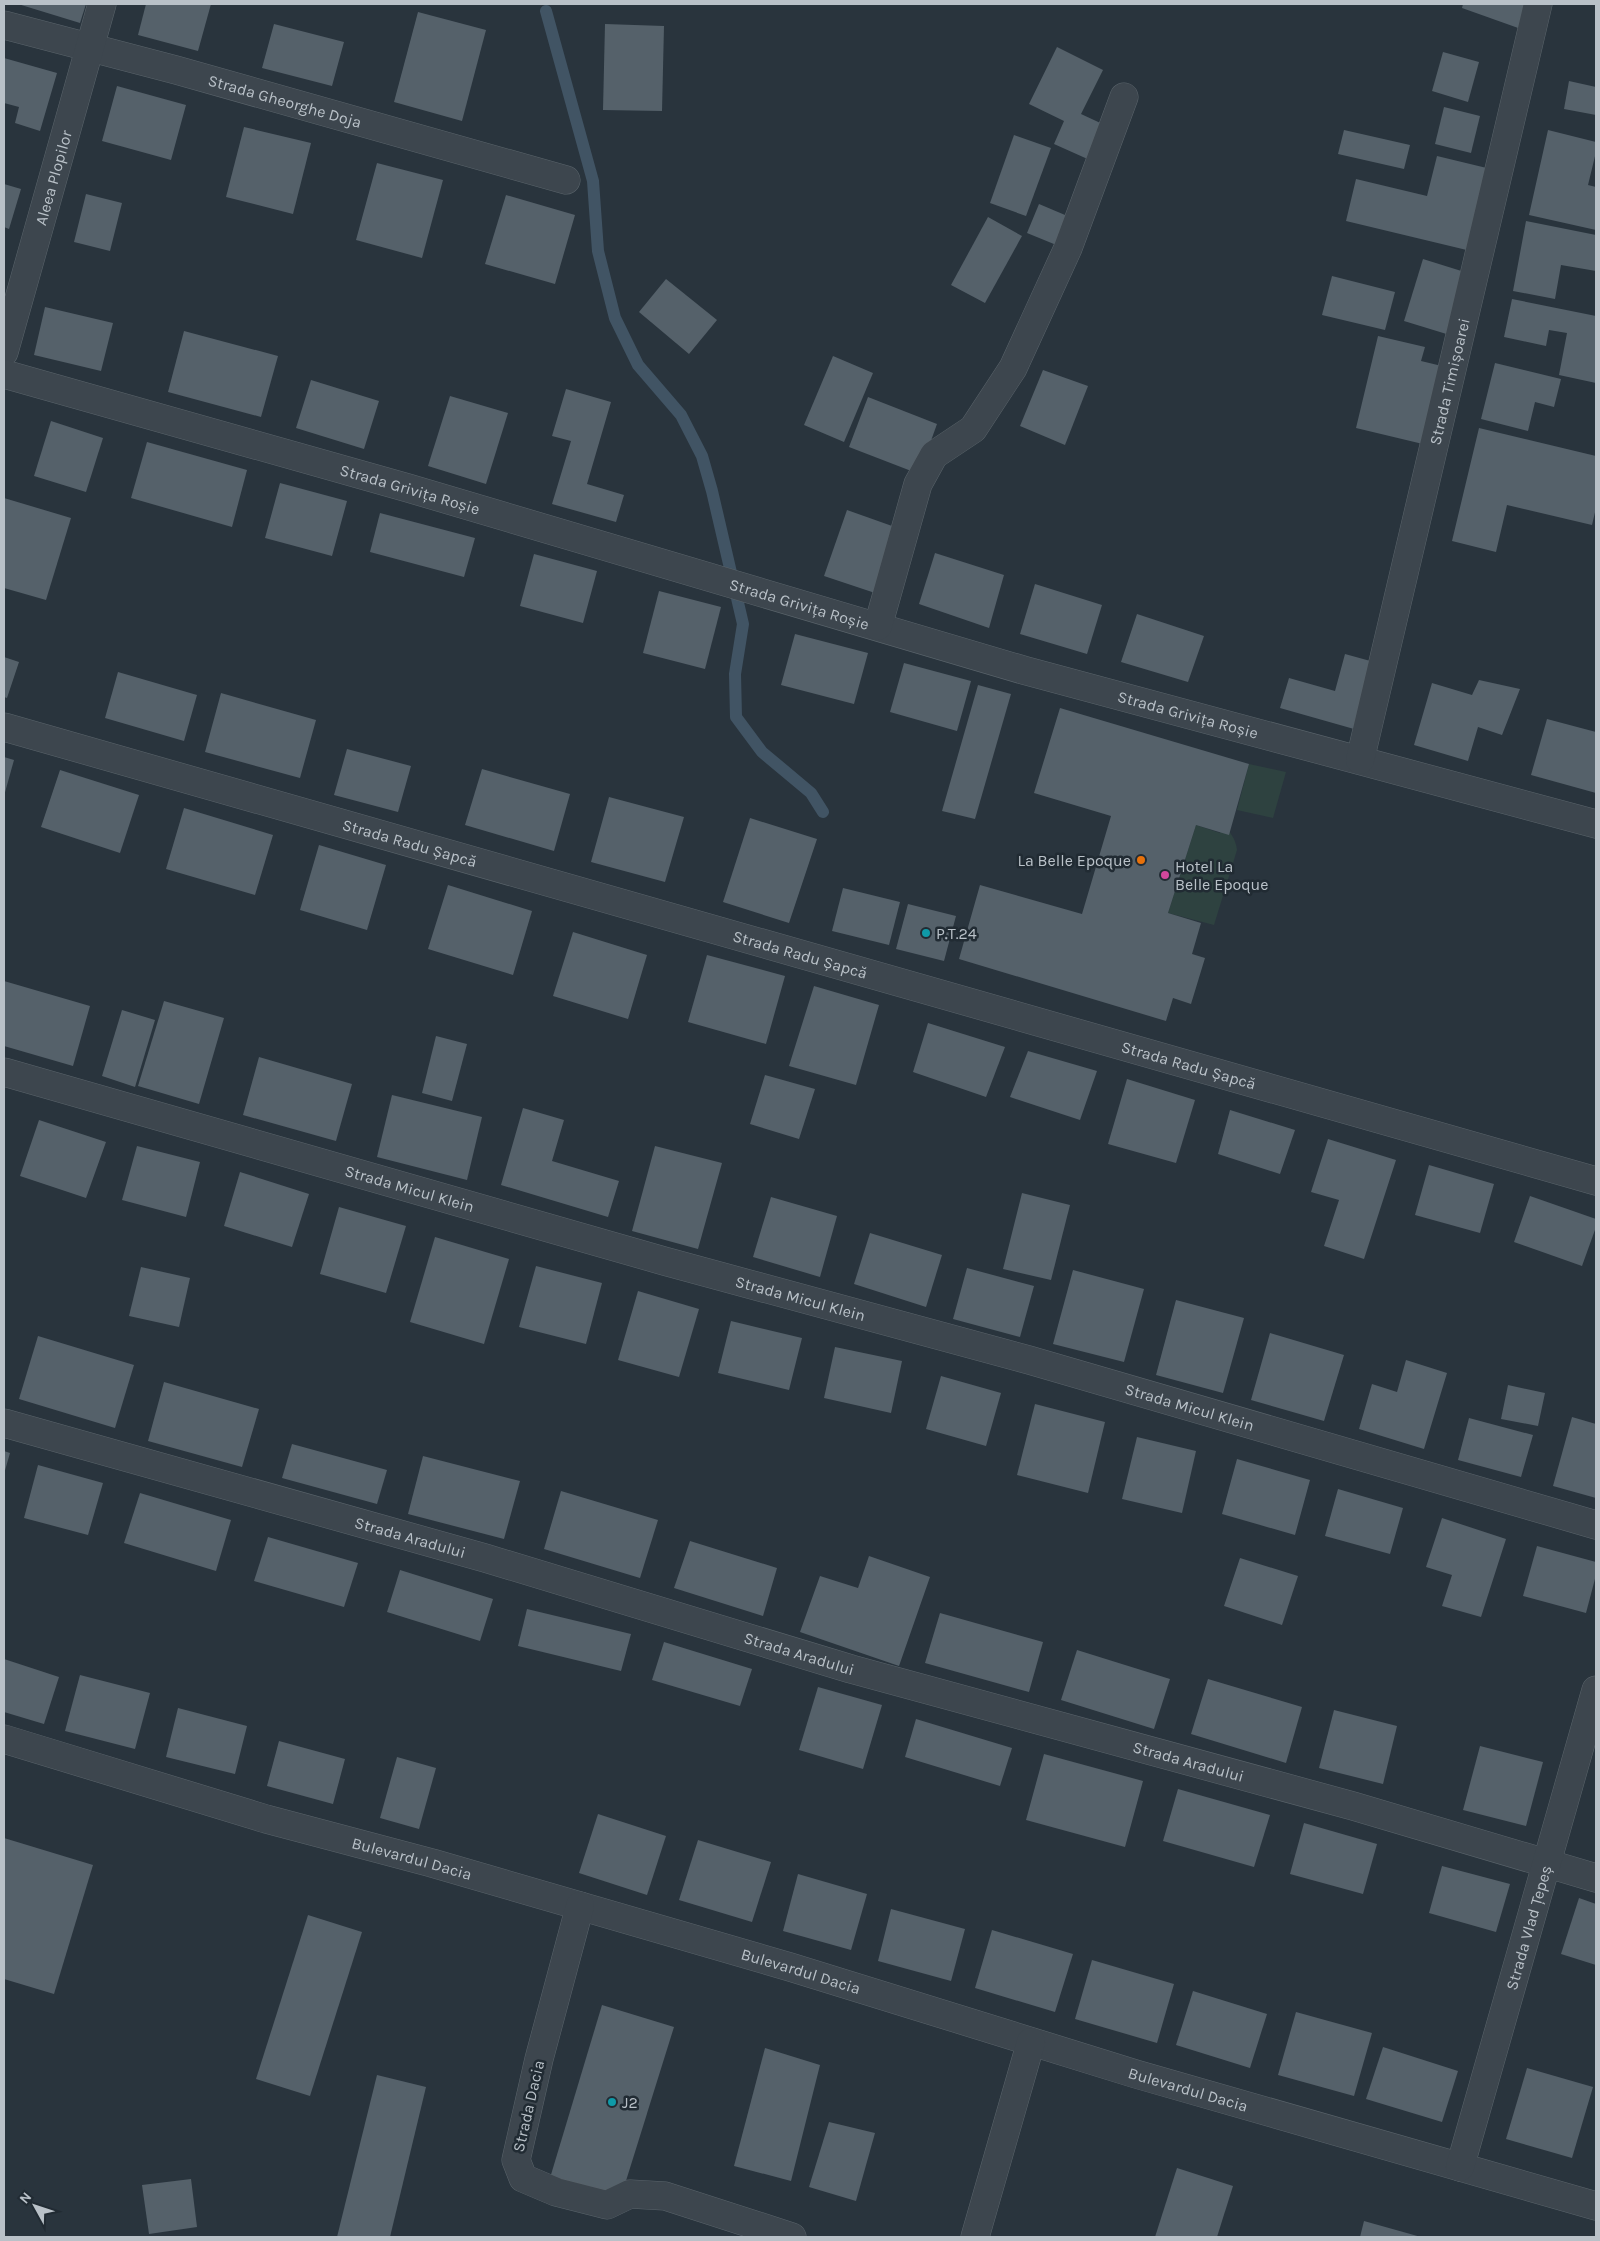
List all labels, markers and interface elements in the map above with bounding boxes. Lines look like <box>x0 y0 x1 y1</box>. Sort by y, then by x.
street label: Strada Gheorghe Doja <box>206 71 364 132</box>
street label: Aleea Plopilor <box>31 128 76 228</box>
street label: Strada Timișoarei <box>1426 316 1474 447</box>
street label: Strada Grivița Roșie <box>338 460 482 519</box>
street label: Strada Grivița Roșie <box>727 575 871 634</box>
street label: Strada Grivița Roșie <box>1115 687 1260 743</box>
street label: Strada Radu Șapcă <box>340 815 479 871</box>
place label: La Belle Epoque <box>1017 851 1131 870</box>
marker: La Belle Epoque <box>1135 854 1147 866</box>
place label: Hotel La Belle Epoque <box>1175 857 1268 894</box>
marker: Hotel La Belle Epoque <box>1159 869 1171 881</box>
place label: P.T.24 <box>936 924 977 943</box>
street label: Strada Radu Șapcă <box>731 926 870 983</box>
marker: P.T.24 <box>920 927 932 939</box>
street label: Strada Radu Șapcă <box>1119 1037 1258 1094</box>
street label: Strada Micul Klein <box>343 1161 477 1216</box>
street label: Strada Micul Klein <box>733 1272 868 1325</box>
street label: Strada Micul Klein <box>1123 1379 1256 1435</box>
street label: Strada Aradului <box>353 1513 468 1562</box>
street label: Strada Aradului <box>742 1628 856 1679</box>
street label: Strada Aradului <box>1131 1737 1246 1786</box>
street label: Bulevardul Dacia <box>350 1833 474 1884</box>
street label: Strada Vlad Țepeș <box>1502 1863 1556 1992</box>
street label: Bulevardul Dacia <box>739 1944 863 1998</box>
street label: Strada Dacia <box>509 2058 548 2154</box>
street label: Bulevardul Dacia <box>1126 2063 1250 2116</box>
place label: J2 <box>622 2093 638 2112</box>
marker: J2 <box>606 2096 618 2108</box>
north arrow <box>10 2181 60 2231</box>
text: N <box>16 2189 35 2207</box>

